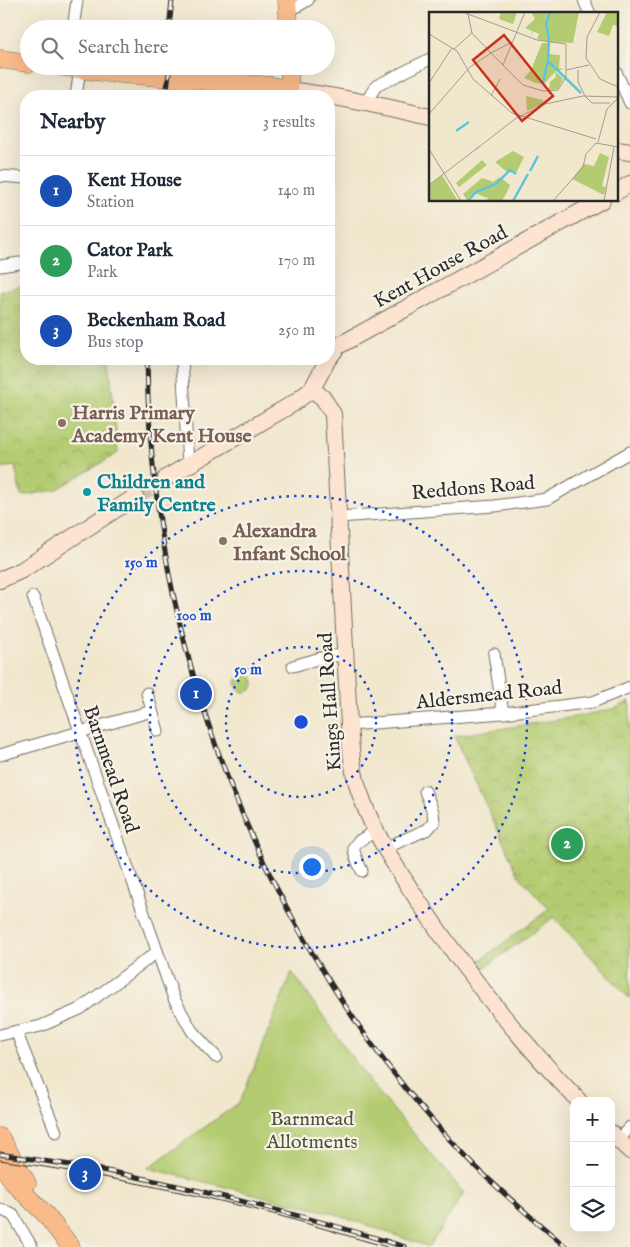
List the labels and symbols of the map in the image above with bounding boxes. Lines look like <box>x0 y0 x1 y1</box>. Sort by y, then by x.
inset map <box>429 12 618 201</box>
street label: Kent House Road <box>369 220 512 314</box>
place label: Harris Primary Academy Kent House <box>71 401 253 449</box>
marker: Harris Primary Academy Kent House <box>56 417 68 429</box>
place label: Children and Family Centre <box>97 470 217 518</box>
street label: Reddons Road <box>410 471 536 506</box>
marker: Children and Family Centre <box>81 486 93 498</box>
place label: Alexandra Infant School <box>232 519 347 567</box>
marker: Alexandra Infant School <box>217 535 229 547</box>
text: 150 m <box>124 553 158 572</box>
text: 100 m <box>176 606 212 625</box>
street label: Kings Hall Road <box>313 631 348 772</box>
text: 50 m <box>234 660 262 679</box>
pin: 1 <box>180 675 212 713</box>
street label: Aldersmead Road <box>414 675 564 716</box>
street label: Barnmead Road <box>77 702 144 837</box>
centre of rings <box>292 713 310 731</box>
pin: 2 <box>551 825 583 863</box>
your location <box>299 854 325 880</box>
park label: Barnmead Allotments <box>265 1107 358 1155</box>
pin: 3 <box>69 1155 101 1193</box>

